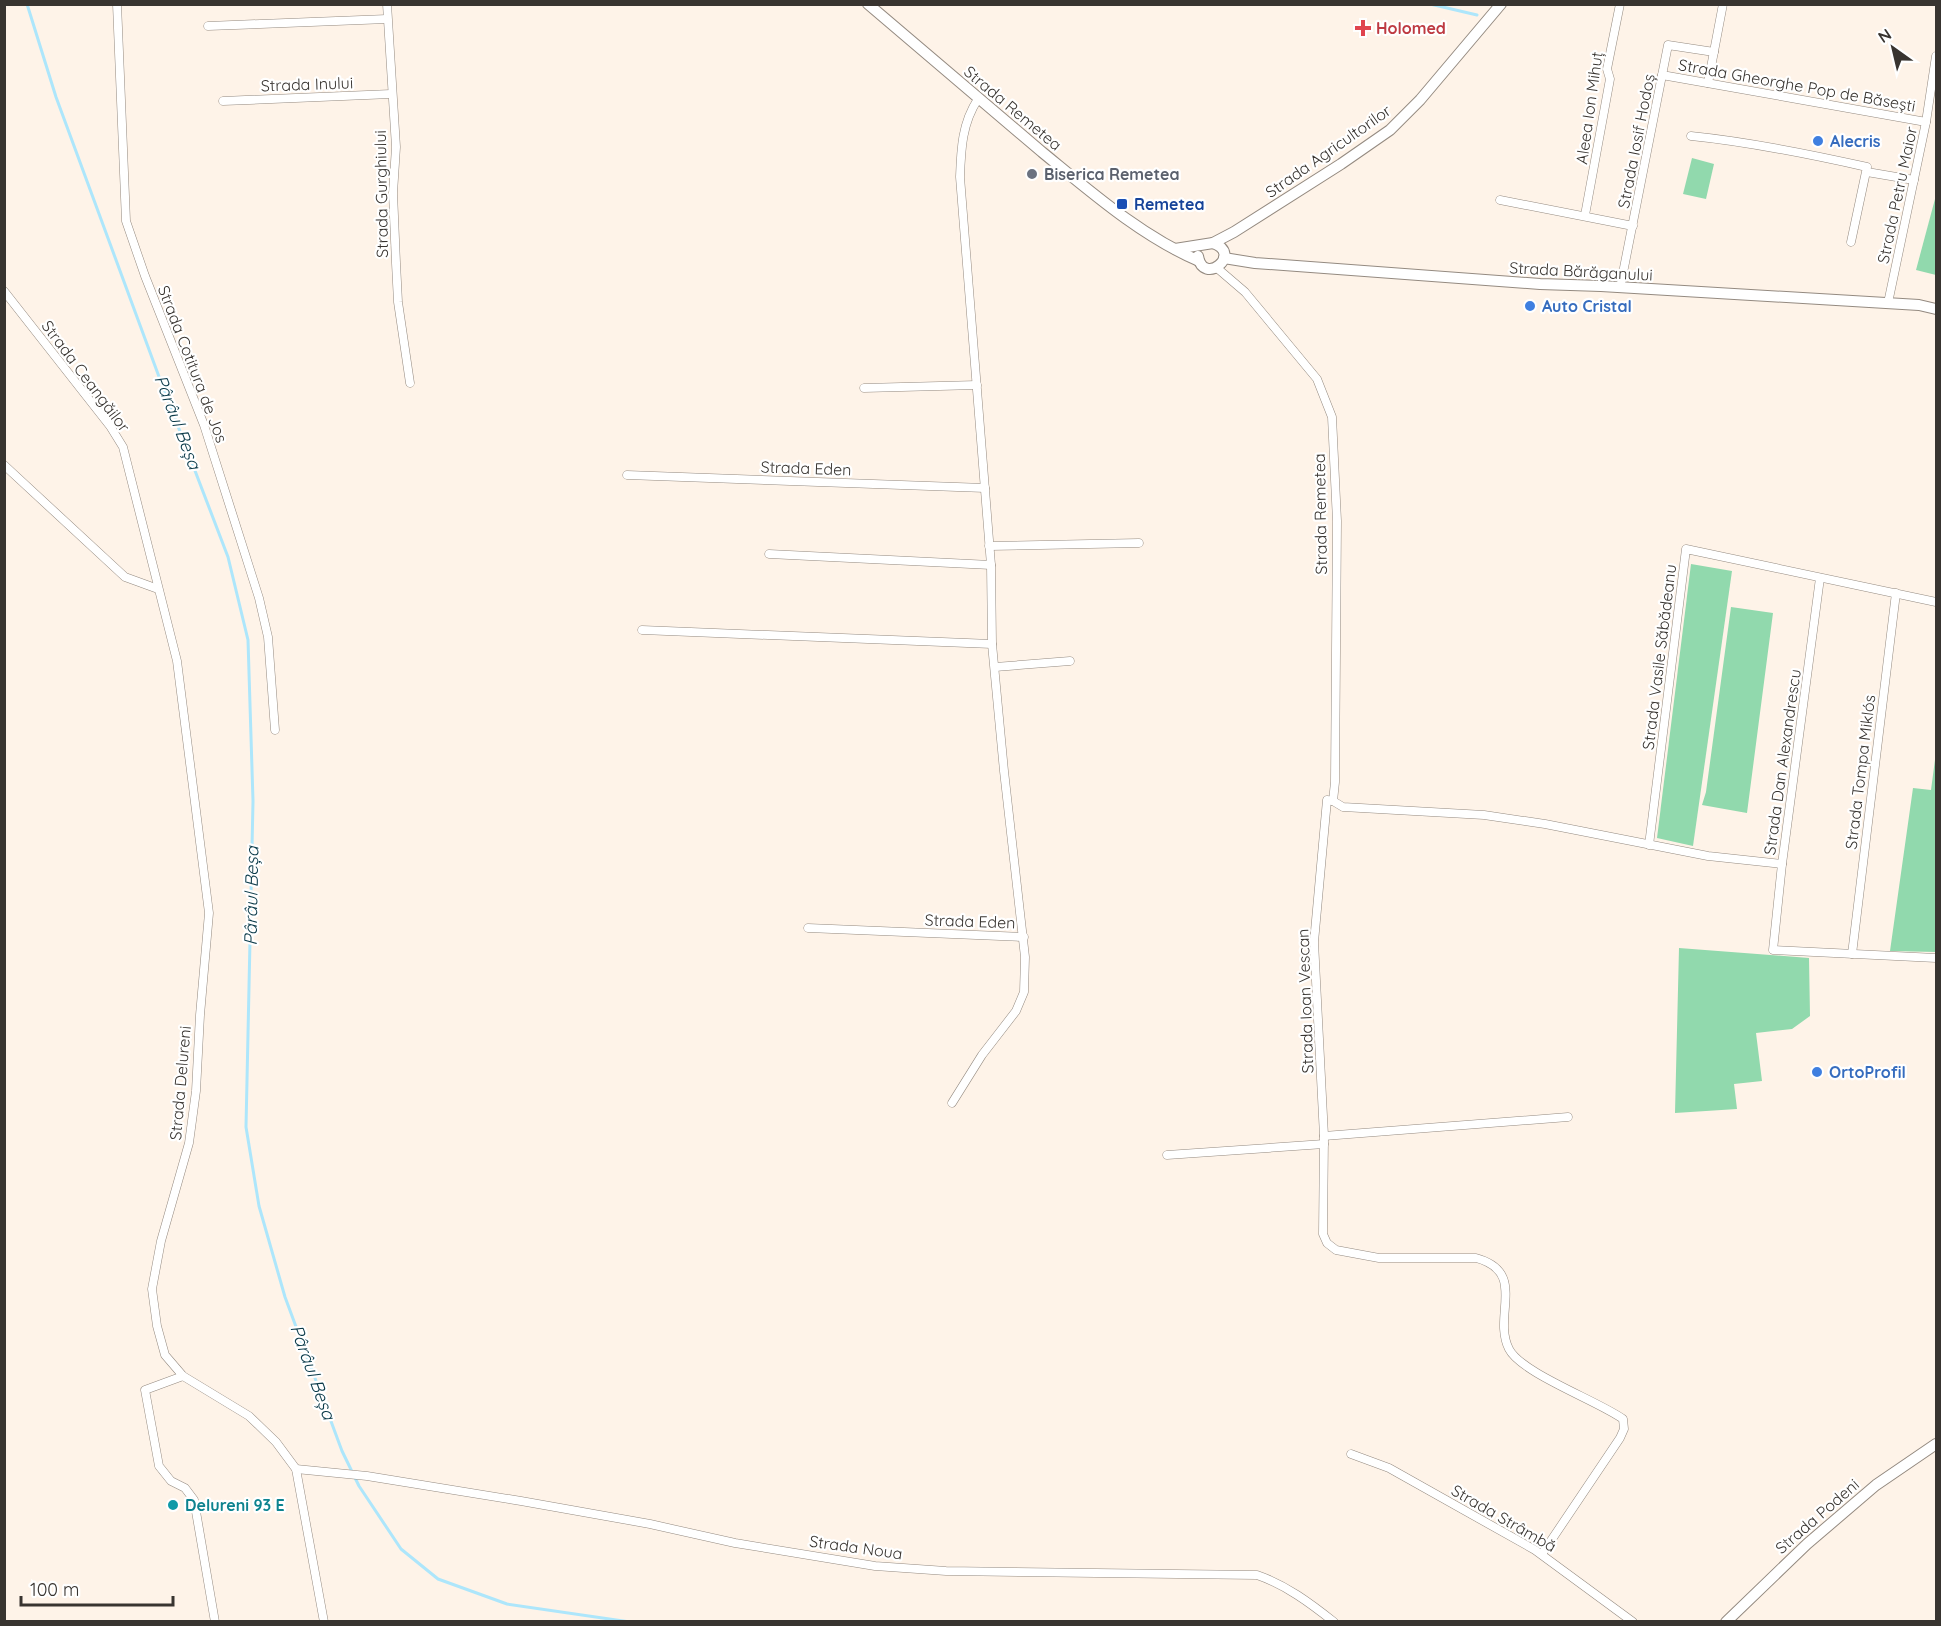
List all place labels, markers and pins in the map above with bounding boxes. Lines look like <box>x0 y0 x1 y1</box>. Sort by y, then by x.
place label: Holomed <box>1376 18 1446 38</box>
marker: Holomed <box>1354 19 1372 37</box>
place label: Alecris <box>1830 131 1881 151</box>
marker: Alecris <box>1811 134 1825 148</box>
place label: Biserica Remetea <box>1044 164 1180 184</box>
marker: Biserica Remetea <box>1025 167 1039 181</box>
place label: Remetea <box>1134 194 1205 214</box>
marker: Remetea <box>1115 197 1129 211</box>
place label: Auto Cristal <box>1542 296 1632 316</box>
marker: Auto Cristal <box>1523 299 1537 313</box>
place label: OrtoProfil <box>1829 1062 1906 1082</box>
marker: OrtoProfil <box>1810 1065 1824 1079</box>
place label: Delureni 93 E <box>185 1495 285 1515</box>
marker: Delureni 93 E <box>166 1498 180 1512</box>

